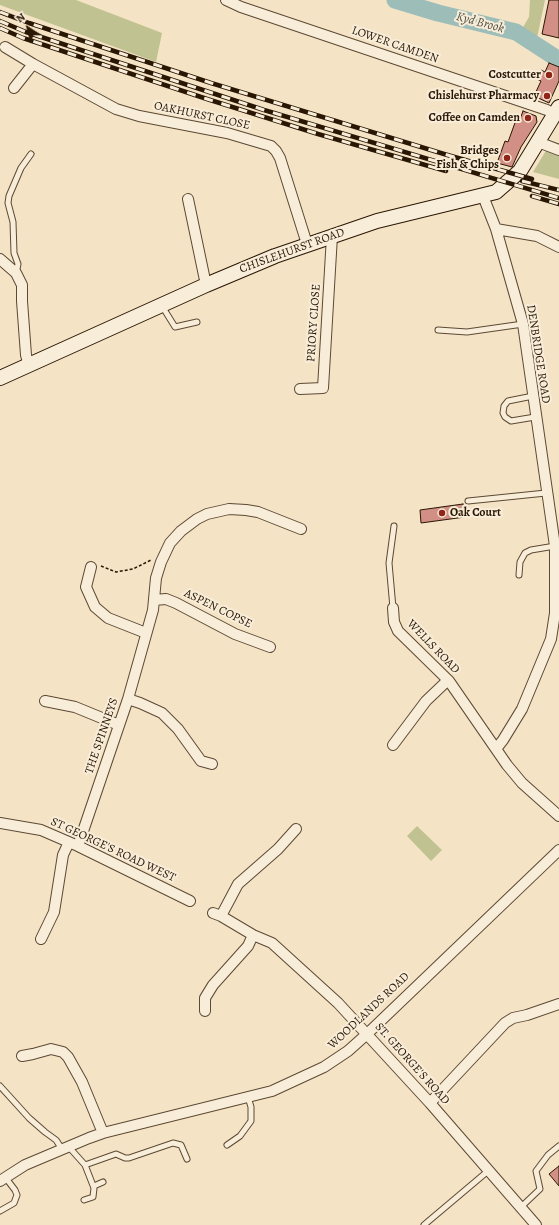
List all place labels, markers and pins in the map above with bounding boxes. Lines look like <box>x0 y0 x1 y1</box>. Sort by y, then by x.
place label: Costcutter <box>489 68 541 82</box>
marker: Costcutter <box>544 70 554 80</box>
place label: Chislehurst Pharmacy <box>428 89 539 103</box>
marker: Chislehurst Pharmacy <box>542 91 552 101</box>
place label: Coffee on Camden <box>429 111 520 125</box>
marker: Coffee on Camden <box>523 113 533 123</box>
place label: Bridges Fish & Chips <box>436 144 499 172</box>
marker: Bridges Fish & Chips <box>502 153 512 163</box>
place label: Oak Court <box>450 506 501 520</box>
marker: Oak Court <box>437 508 447 518</box>

